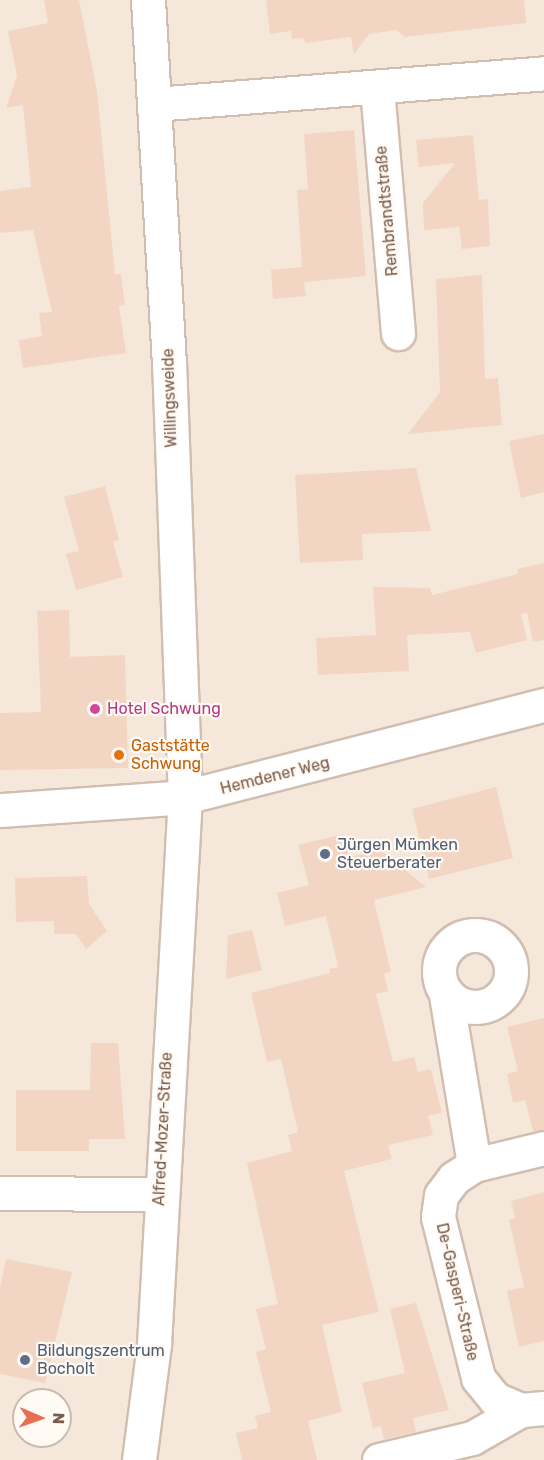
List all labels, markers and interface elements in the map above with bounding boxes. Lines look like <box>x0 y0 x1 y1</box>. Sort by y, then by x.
street label: Rembrandtstraße <box>372 145 402 277</box>
street label: Willingsweide <box>159 348 181 448</box>
place label: Hotel Schwung <box>107 699 221 719</box>
marker: Hotel Schwung <box>88 702 102 716</box>
place label: Gaststätte Schwung <box>131 736 210 774</box>
marker: Gaststätte Schwung <box>112 748 126 762</box>
street label: Hemdener Weg <box>218 753 332 799</box>
place label: Jürgen Mümken Steuerberater <box>337 835 458 873</box>
marker: Jürgen Mümken Steuerberater <box>318 847 332 861</box>
street label: Alfred-Mozer-Straße <box>149 1052 177 1206</box>
street label: De-Gasperi-Straße <box>432 1221 482 1363</box>
place label: Bildungszentrum Bocholt <box>37 1341 165 1379</box>
marker: Bildungszentrum Bocholt <box>18 1353 32 1367</box>
north arrow <box>12 1388 72 1448</box>
text: N <box>49 1412 68 1425</box>

